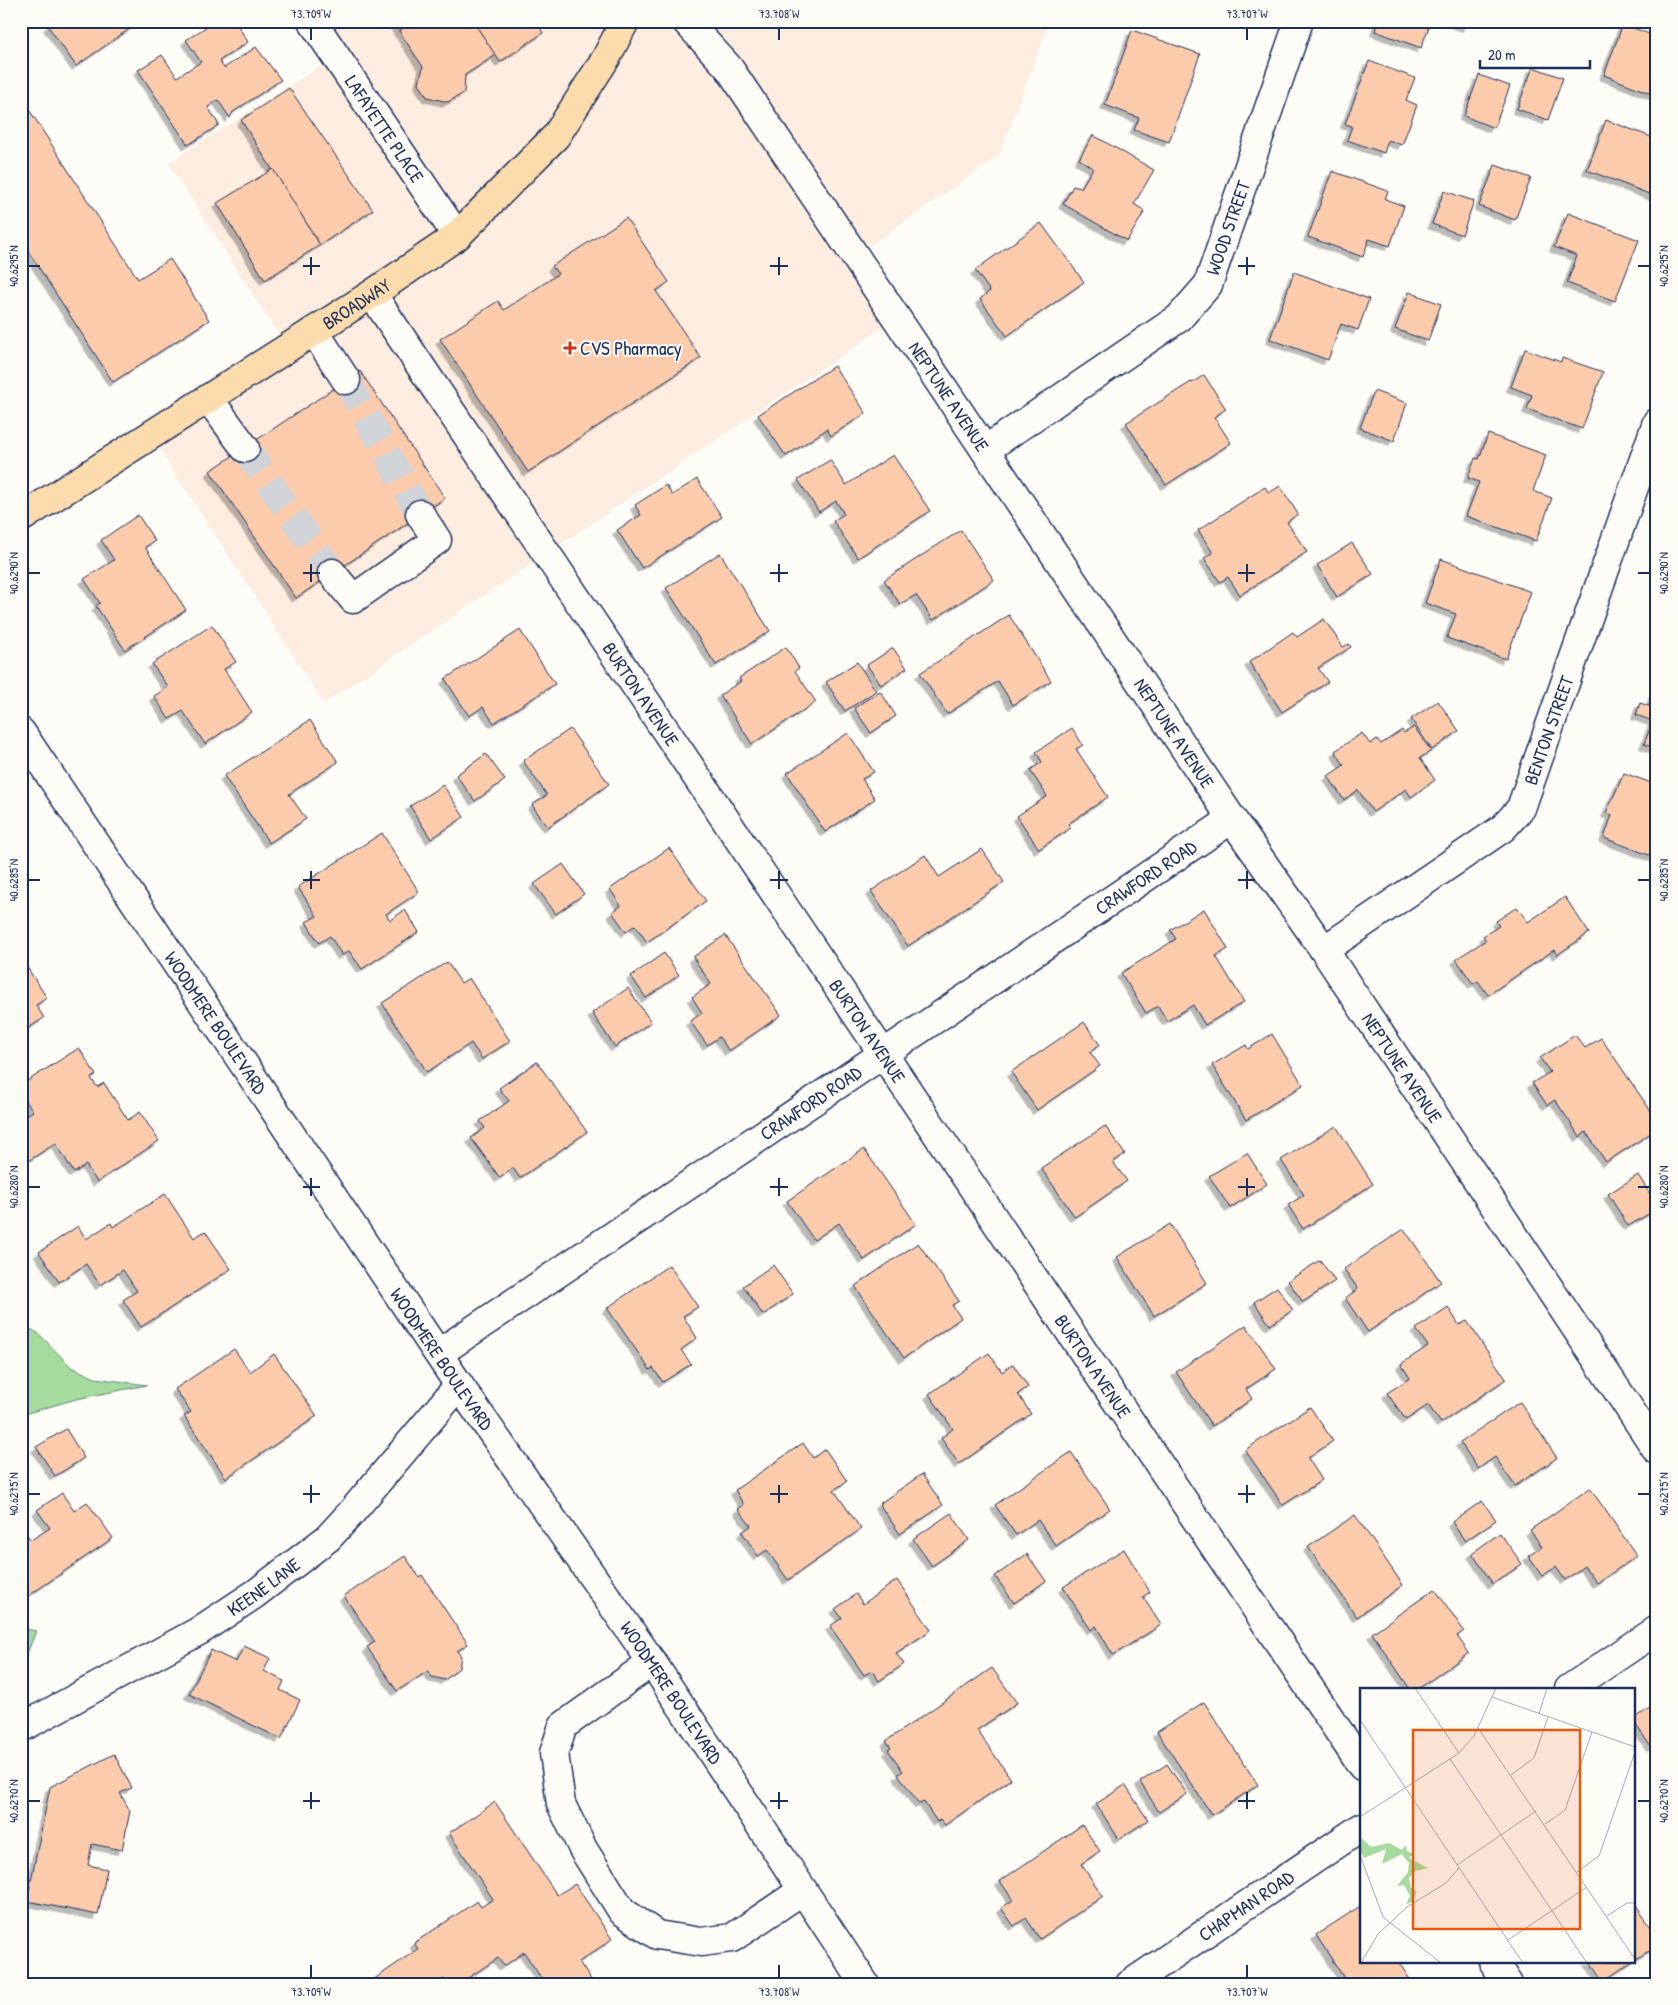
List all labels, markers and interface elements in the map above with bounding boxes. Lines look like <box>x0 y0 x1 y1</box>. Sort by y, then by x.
text: 73.709°W <box>291 5 331 22</box>
text: 73.708°W <box>759 5 800 22</box>
text: 73.707°W <box>1226 5 1268 22</box>
scale bar <box>1480 38 1590 70</box>
text: 20 m <box>1488 44 1515 65</box>
street label: LAFAYETTE PLACE <box>339 70 431 188</box>
street label: WOOD STREET <box>1199 176 1256 279</box>
text: 40.6295°N <box>5 245 22 287</box>
text: 40.6295°N <box>1655 245 1672 287</box>
street label: BROADWAY <box>317 272 396 335</box>
place label: CVS Pharmacy <box>580 335 682 361</box>
street label: NEPTUNE AVENUE <box>903 336 996 457</box>
marker: CVS Pharmacy <box>564 342 576 354</box>
text: 40.6290°N <box>5 552 22 594</box>
text: 40.6290°N <box>1655 552 1672 594</box>
street label: BURTON AVENUE <box>597 637 686 752</box>
street label: BENTON STREET <box>1517 671 1580 788</box>
street label: NEPTUNE AVENUE <box>1128 673 1221 794</box>
street label: CRAWFORD ROAD <box>1090 834 1202 921</box>
text: 40.6285°N <box>5 859 22 901</box>
text: 40.6285°N <box>1655 859 1672 901</box>
street label: WOODMERE BOULEVARD <box>159 946 273 1099</box>
street label: BURTON AVENUE <box>823 974 912 1088</box>
street label: NEPTUNE AVENUE <box>1356 1007 1449 1128</box>
street label: CRAWFORD ROAD <box>755 1059 867 1146</box>
text: 40.6280°N <box>5 1166 22 1208</box>
text: 40.6280°N <box>1655 1166 1672 1208</box>
street label: WOODMERE BOULEVARD <box>384 1282 499 1435</box>
street label: BURTON AVENUE <box>1049 1309 1138 1424</box>
text: 40.6275°N <box>5 1472 22 1516</box>
text: 40.6275°N <box>1655 1472 1672 1516</box>
street label: KEENE LANE <box>222 1551 306 1622</box>
street label: WOODMERE BOULEVARD <box>614 1616 729 1769</box>
inset map <box>1360 1688 1636 1962</box>
text: 40.6270°N <box>5 1779 22 1823</box>
text: 40.6270°N <box>1655 1779 1672 1823</box>
street label: CHAPMAN ROAD <box>1193 1864 1299 1947</box>
text: 73.709°W <box>291 1983 331 2000</box>
text: 73.708°W <box>759 1983 800 2000</box>
text: 73.707°W <box>1226 1983 1268 2000</box>

